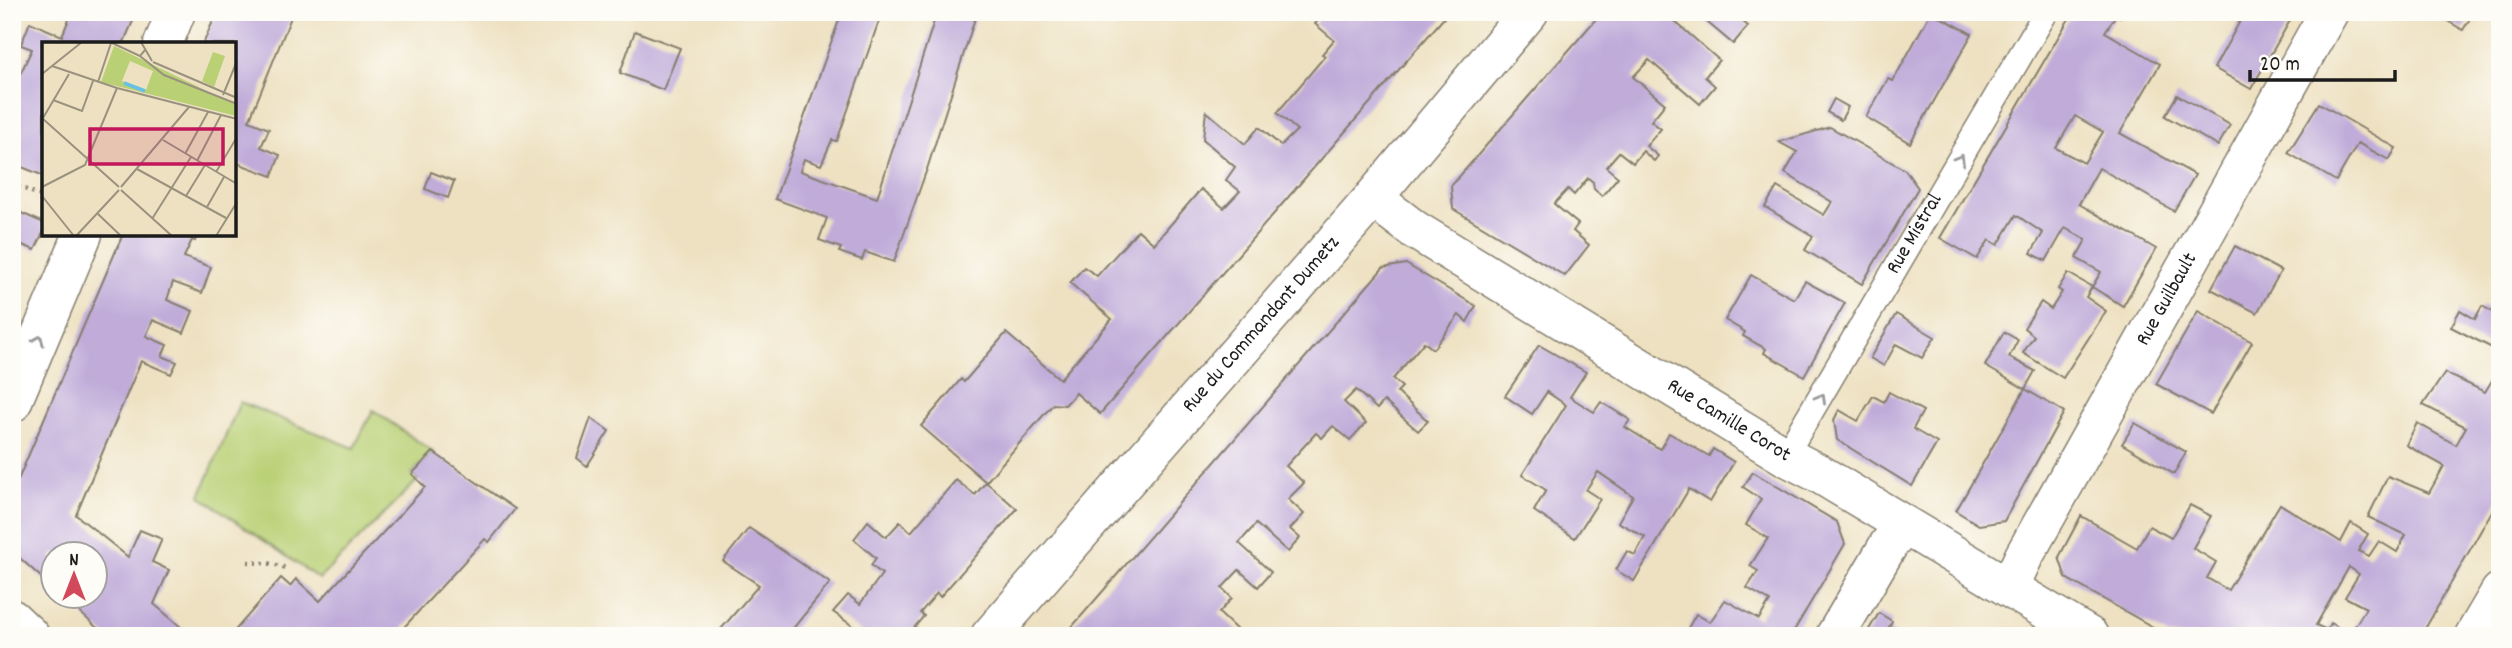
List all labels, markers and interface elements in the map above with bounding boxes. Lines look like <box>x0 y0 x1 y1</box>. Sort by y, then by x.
scale bar <box>2250 38 2395 82</box>
inset map <box>42 42 236 236</box>
text: 20 m <box>2260 51 2300 81</box>
one-way arrow <box>1952 154 1965 166</box>
street label: Rue Mistral <box>1880 189 1951 280</box>
street label: Rue du Commandant Dumetz <box>1176 230 1348 420</box>
street label: Rue Guilbault <box>2129 248 2206 352</box>
one-way arrow <box>30 334 44 346</box>
street label: Rue Camille Corot <box>1661 372 1796 471</box>
one-way arrow <box>1812 392 1825 405</box>
north arrow <box>38 540 108 610</box>
text: N <box>69 548 79 575</box>

